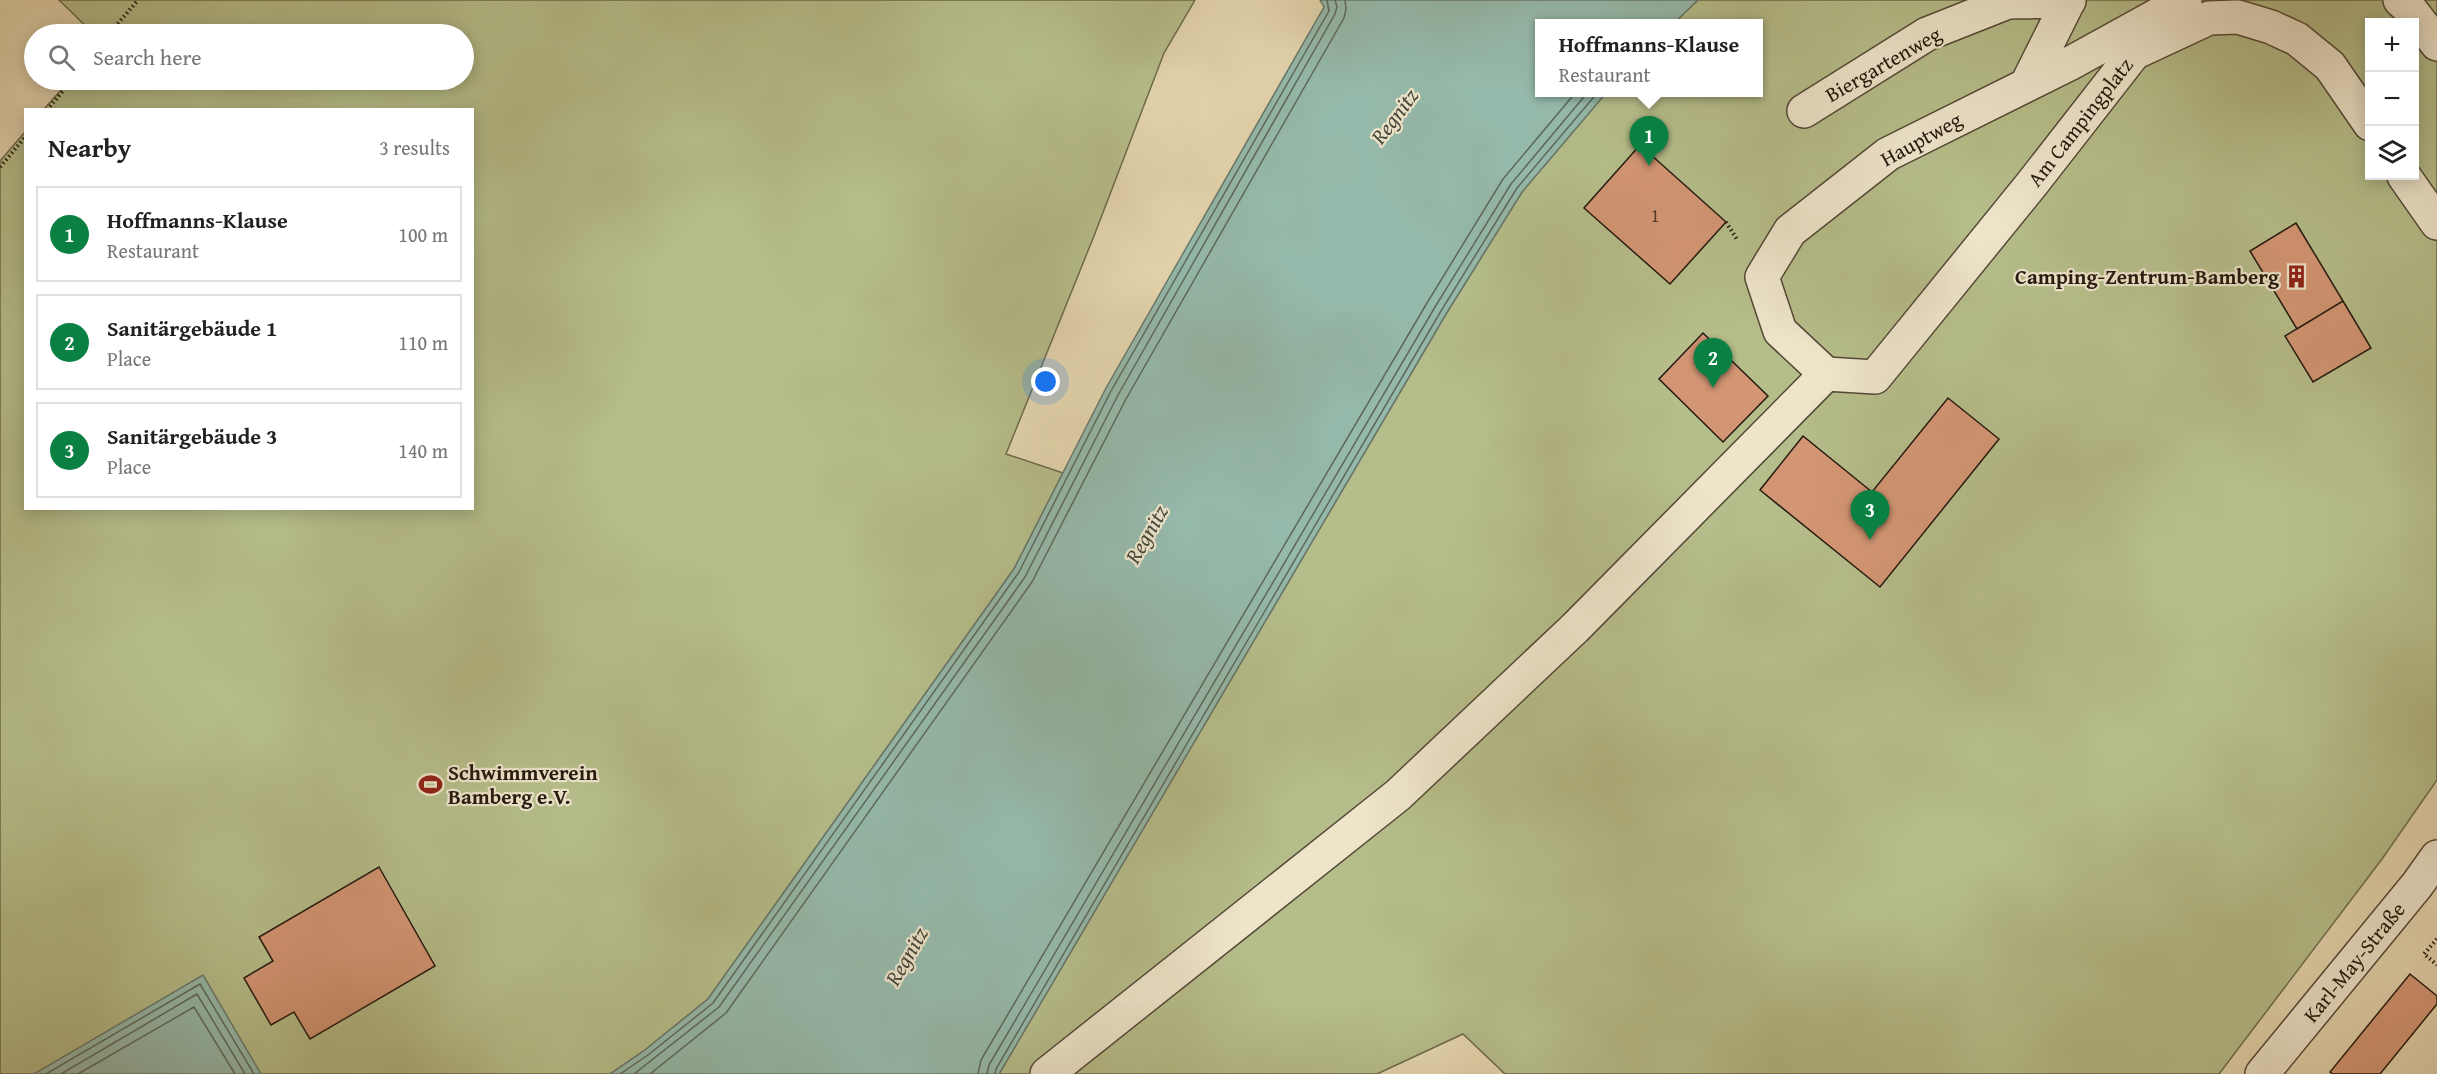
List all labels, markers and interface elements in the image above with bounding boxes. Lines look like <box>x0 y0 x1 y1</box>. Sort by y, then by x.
street label: Biergartenweg <box>1819 18 1947 110</box>
map controls <box>2365 18 2419 180</box>
button: + <box>2365 18 2419 72</box>
popup <box>1535 19 1763 97</box>
search box <box>24 24 474 90</box>
text: Hoffmanns-Klause <box>1559 28 1739 60</box>
icon: search <box>45 41 78 74</box>
text: Search here <box>93 41 202 73</box>
street label: Am Campingplatz <box>2020 51 2140 193</box>
text: Restaurant <box>1559 60 1651 89</box>
button: − <box>2365 72 2419 126</box>
water label: Regnitz <box>1362 81 1426 151</box>
street label: Hauptweg <box>1875 104 1968 174</box>
pin: 1 <box>1630 116 1668 166</box>
button: layers <box>2365 126 2419 180</box>
text: Nearby <box>48 128 131 167</box>
text: 3 results <box>379 133 450 162</box>
house number: 1 <box>1651 202 1659 229</box>
text: Hoffmanns-Klause <box>107 204 288 236</box>
text: 1 <box>64 220 75 249</box>
text: 100 m <box>398 220 448 249</box>
text: Restaurant <box>107 236 199 265</box>
place label: Camping-Zentrum-Bamberg <box>2015 261 2280 292</box>
building icon: Camping-Zentrum-Bamberg <box>2284 263 2310 289</box>
text: Sanitärgebäude 1 <box>107 312 277 344</box>
text: 2 <box>64 328 75 357</box>
text: 110 m <box>398 328 448 357</box>
pin: 2 <box>1694 338 1732 388</box>
text: Place <box>107 344 151 373</box>
your location <box>1031 367 1060 396</box>
text: Sanitärgebäude 3 <box>107 420 277 452</box>
text: 3 <box>64 436 75 465</box>
text: 140 m <box>398 436 448 465</box>
text: Place <box>107 452 151 481</box>
pin: 3 <box>1850 490 1890 540</box>
water label: Regnitz <box>1116 498 1176 570</box>
place label: Schwimmverein Bamberg e.V. <box>448 757 598 812</box>
sports icon: Schwimmverein Bamberg e.V. <box>417 771 443 797</box>
street label: Karl-May-Straße <box>2296 895 2412 1029</box>
water label: Regnitz <box>876 920 936 992</box>

